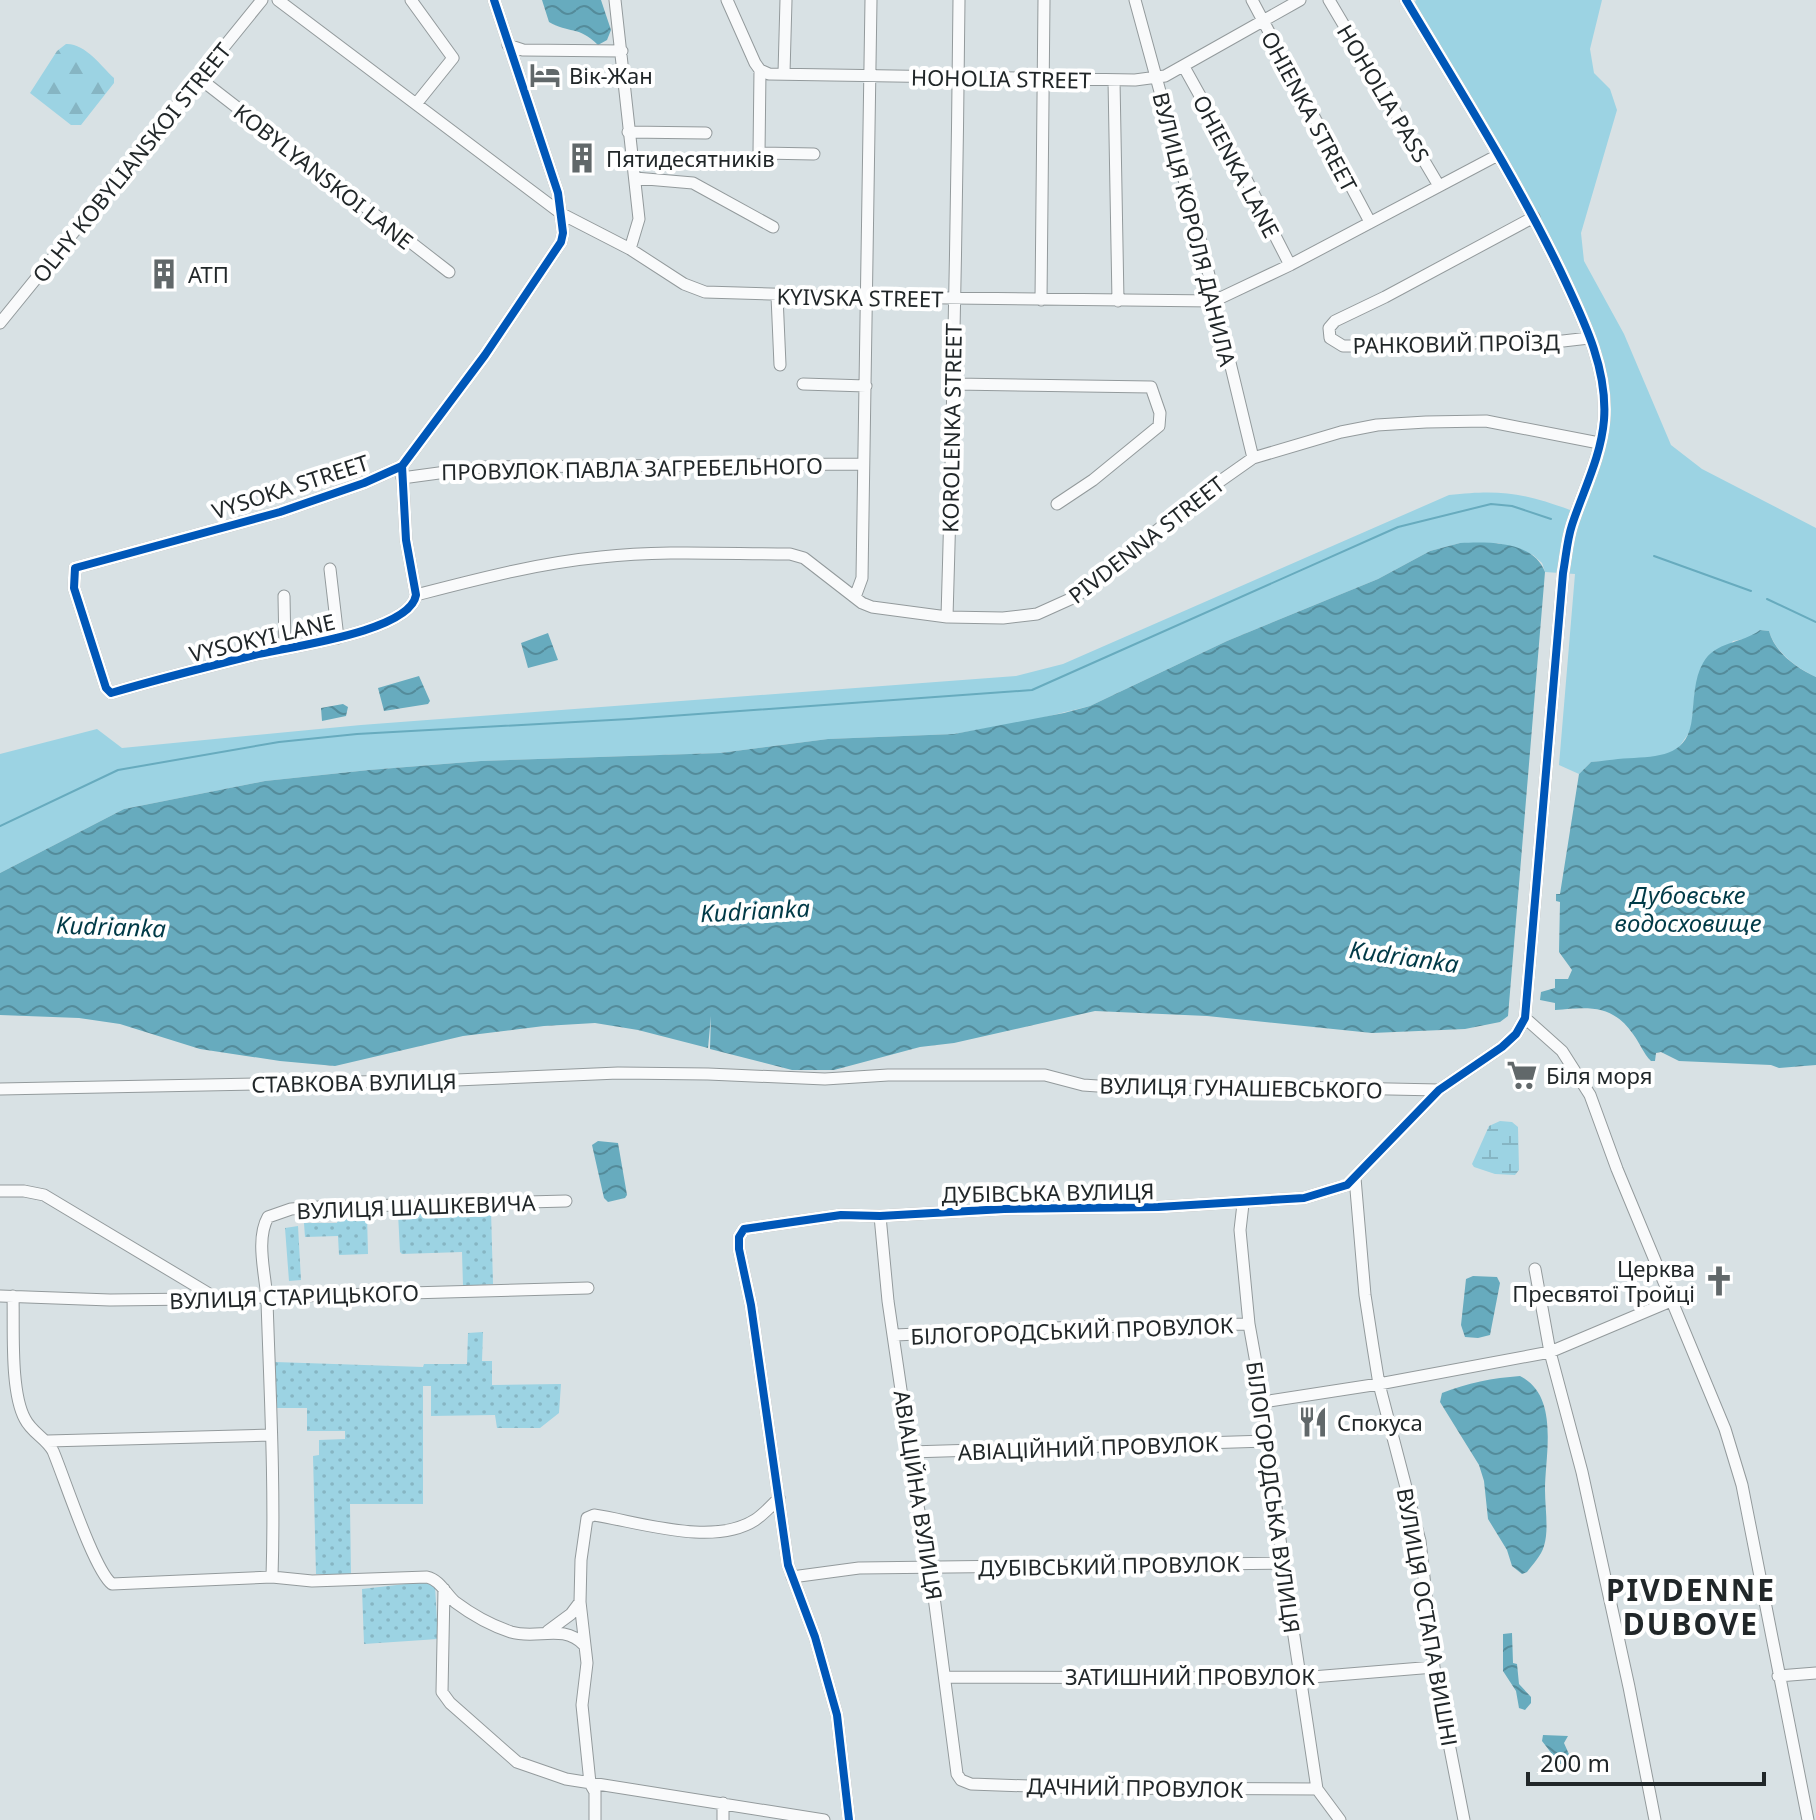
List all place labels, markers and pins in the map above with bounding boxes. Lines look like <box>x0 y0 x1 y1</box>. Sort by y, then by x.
hotel icon: Вік-Жан <box>528 58 562 92</box>
place label: Вік-Жан <box>569 60 653 90</box>
building icon: Пятидесятників <box>565 141 599 175</box>
place label: Пятидесятників <box>606 143 775 173</box>
building icon: АТП <box>147 257 181 291</box>
place label: АТП <box>188 259 229 289</box>
supermarket icon: Біля моря <box>1505 1058 1539 1092</box>
place label: Біля моря <box>1546 1060 1652 1090</box>
place label: Церква Пресвятої Тройці <box>1512 1253 1695 1308</box>
church icon: Церква Пресвятої Тройці <box>1702 1264 1736 1298</box>
restaurant icon: Спокуса <box>1296 1405 1330 1439</box>
place label: Спокуса <box>1337 1407 1423 1437</box>

